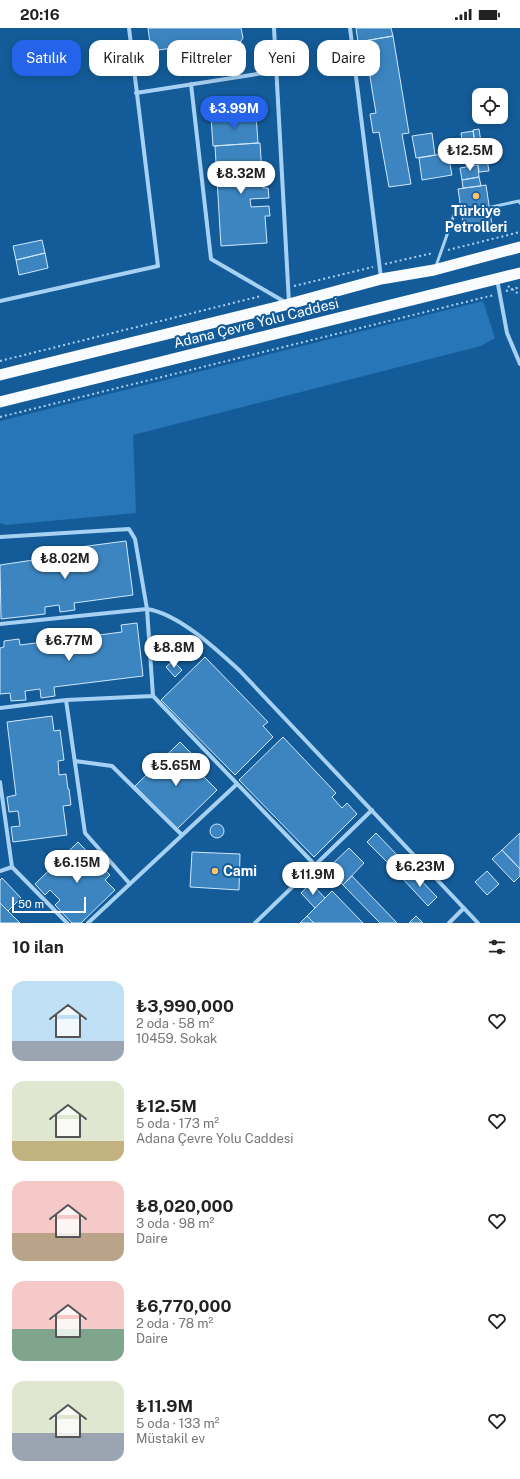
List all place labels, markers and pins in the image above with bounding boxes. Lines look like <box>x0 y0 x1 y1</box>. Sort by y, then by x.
pin: ₺3.99M <box>201 96 267 130</box>
pin: ₺12.5M <box>437 138 503 172</box>
pin: ₺8.32M <box>208 161 274 195</box>
marker: Türkiye Petrolleri <box>471 191 481 201</box>
place label: Türkiye Petrolleri <box>445 203 507 235</box>
pin: ₺8.02M <box>32 546 98 580</box>
pin: ₺6.77M <box>36 628 102 662</box>
pin: ₺8.8M <box>146 635 202 669</box>
pin: ₺5.65M <box>143 753 209 787</box>
pin: ₺6.15M <box>44 850 110 884</box>
pin: ₺6.23M <box>387 854 453 888</box>
pin: ₺11.9M <box>280 862 346 896</box>
place label: Cami <box>223 863 257 879</box>
marker: Cami <box>210 866 220 876</box>

